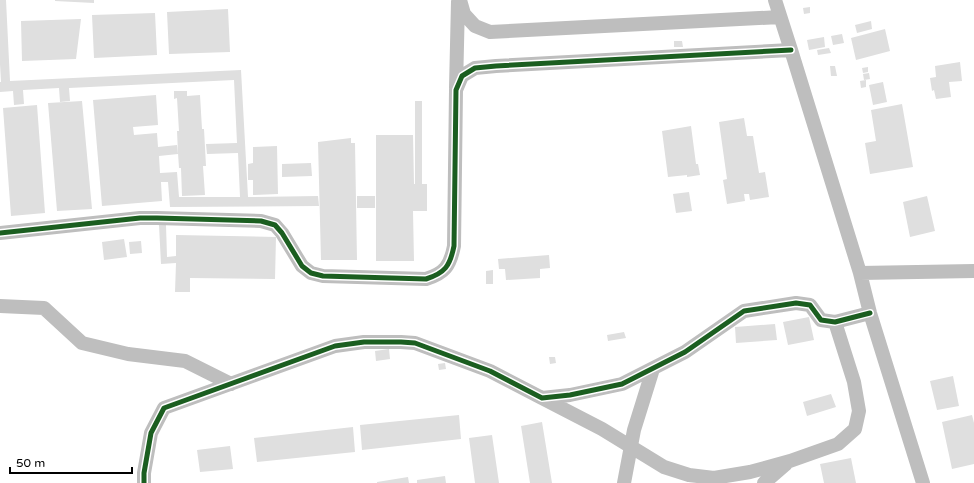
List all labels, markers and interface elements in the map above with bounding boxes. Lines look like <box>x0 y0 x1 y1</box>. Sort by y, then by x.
scale bar <box>10 449 132 475</box>
text: 50 m <box>16 456 45 470</box>

